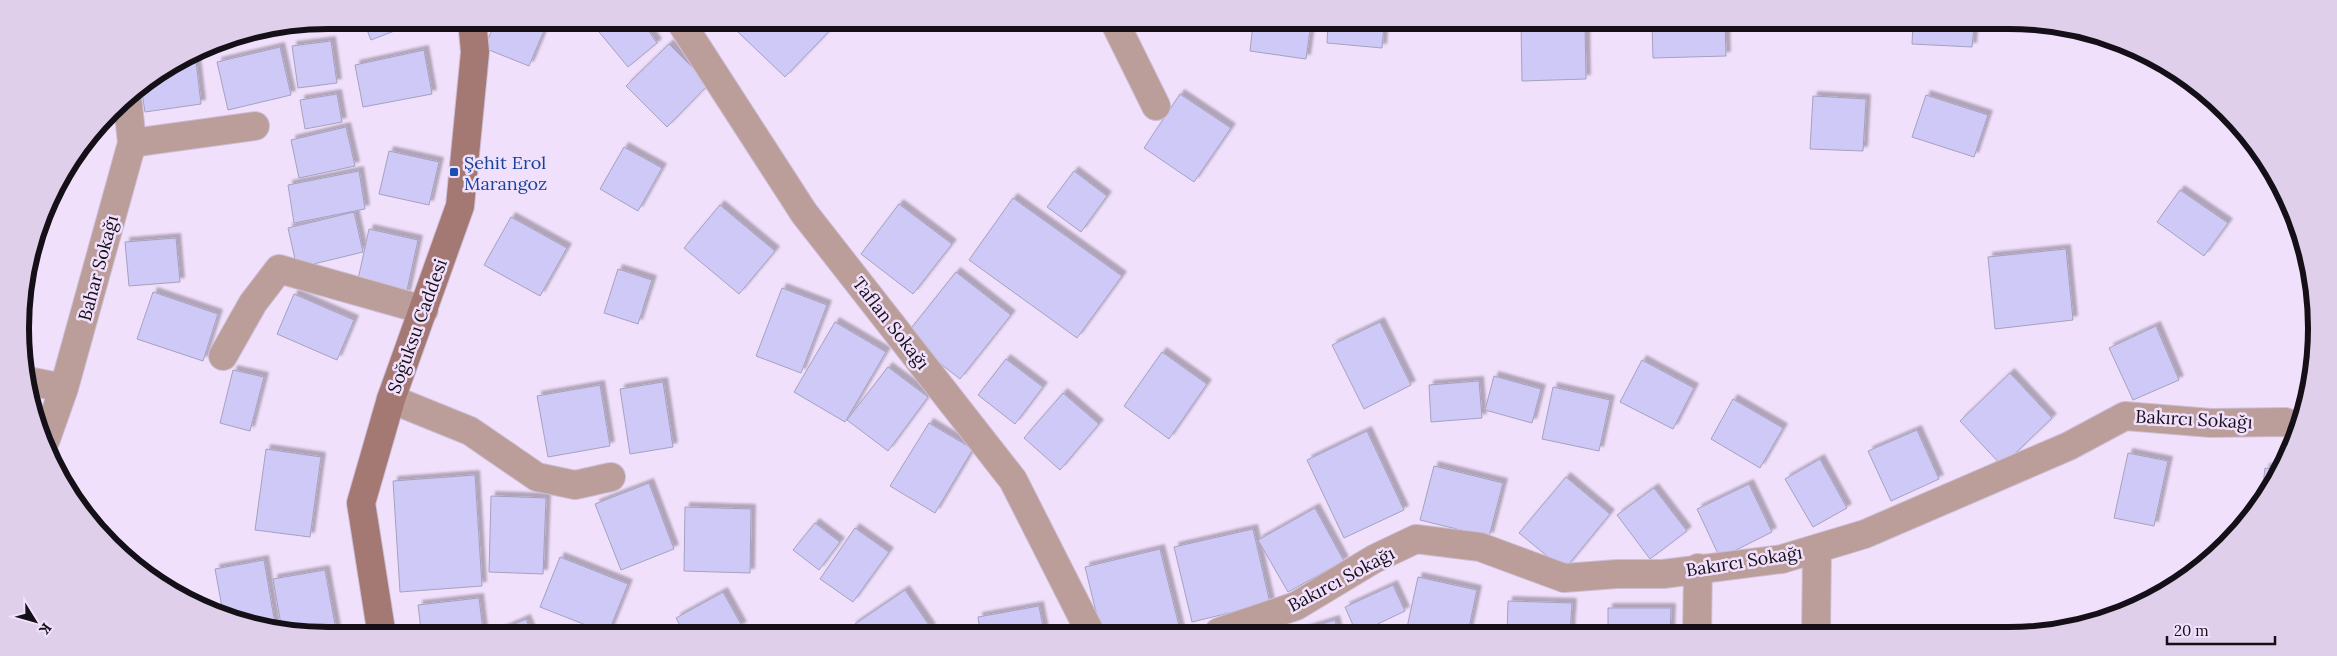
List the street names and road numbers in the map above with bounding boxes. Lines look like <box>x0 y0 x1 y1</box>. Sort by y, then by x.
street label: Bahar Sokağı <box>73 213 123 323</box>
street label: Soğuksu Caddesi <box>382 256 452 396</box>
street label: Taflan Sokağı <box>847 272 935 374</box>
street label: Bakırcı Sokağı <box>2135 404 2253 434</box>
street label: Bakırcı Sokağı <box>1684 540 1804 582</box>
street label: Bakırcı Sokağı <box>1284 541 1398 617</box>

